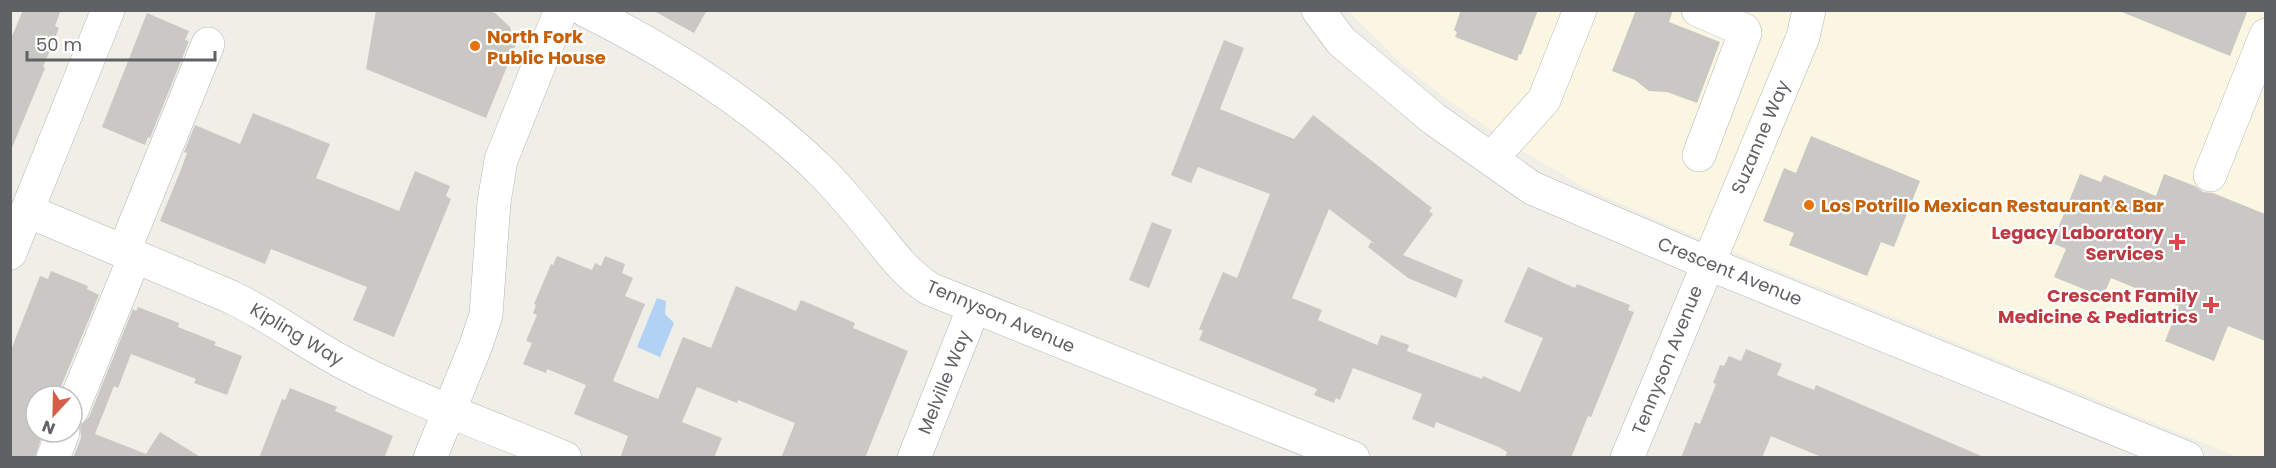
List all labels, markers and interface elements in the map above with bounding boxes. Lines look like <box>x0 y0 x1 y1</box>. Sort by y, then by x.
scale bar <box>27 24 214 62</box>
place label: North Fork Public House <box>487 24 606 70</box>
text: 50 m <box>36 32 82 57</box>
marker: North Fork Public House <box>468 39 482 53</box>
street label: Suzanne Way <box>1725 76 1795 198</box>
place label: Los Potrillo Mexican Restaurant & Bar <box>1821 193 2164 218</box>
marker: Los Potrillo Mexican Restaurant & Bar <box>1802 198 1816 212</box>
place label: Legacy Laboratory Services <box>1992 220 2165 266</box>
street label: Crescent Avenue <box>1654 231 1806 311</box>
marker: Legacy Laboratory Services <box>2168 233 2186 251</box>
street label: Tennyson Avenue <box>923 273 1079 359</box>
street label: Tennyson Avenue <box>1626 282 1708 438</box>
place label: Crescent Family Medicine & Pediatrics <box>1998 283 2199 329</box>
street label: Kipling Way <box>246 296 348 372</box>
marker: Crescent Family Medicine & Pediatrics <box>2202 296 2220 314</box>
street label: Melville Way <box>912 326 976 438</box>
north arrow <box>24 384 84 444</box>
text: N <box>39 415 58 440</box>

